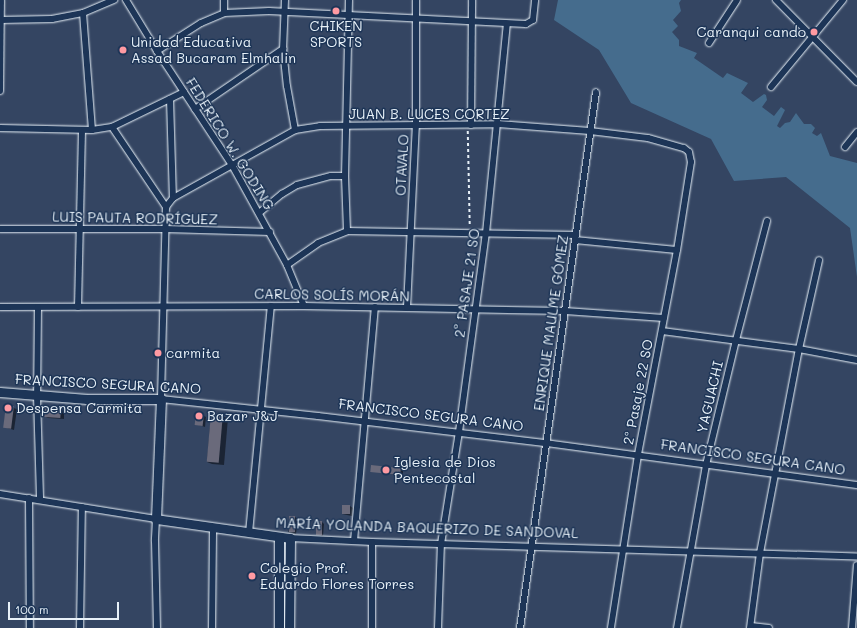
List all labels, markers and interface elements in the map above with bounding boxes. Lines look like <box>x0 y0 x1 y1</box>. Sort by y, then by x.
marker: CHIKEN SPORTS <box>331 6 341 16</box>
place label: CHIKEN SPORTS <box>310 18 362 50</box>
place label: Caranqui cando <box>696 24 806 40</box>
marker: Caranqui cando <box>809 27 819 37</box>
place label: Unidad Educativa Assad Bucaram Elmhalin <box>131 34 296 66</box>
marker: Unidad Educativa Assad Bucaram Elmhalin <box>118 45 128 55</box>
street label: FEDERICO W. GODING <box>182 75 278 213</box>
street label: JUAN B. LUCES CORTEZ <box>348 106 510 122</box>
street label: OTAVALO <box>392 134 412 196</box>
street label: LUIS PAUTA RODRÍGUEZ <box>52 208 218 228</box>
street label: 2° PASAJE 21 SO <box>451 227 483 339</box>
street label: ENRIQUE MAULME GÓMEZ <box>530 234 572 412</box>
street label: CARLOS SOLÍS MORÁN <box>254 285 410 305</box>
street label: 2º Pasaje 22 SO <box>620 338 656 446</box>
place label: carmita <box>166 345 220 361</box>
marker: carmita <box>153 348 163 358</box>
street label: YAGUACHI <box>694 359 726 435</box>
street label: FRANCISCO SEGURA CANO <box>15 371 201 397</box>
street label: FRANCISCO SEGURA CANO <box>338 395 524 435</box>
place label: Despensa Carmita <box>16 400 142 416</box>
marker: Despensa Carmita <box>3 403 13 413</box>
place label: Bazar J&J <box>207 408 278 424</box>
marker: Bazar J&J <box>194 411 204 421</box>
street label: FRANCISCO SEGURA CANO <box>660 436 846 478</box>
place label: Iglesia de Dios Pentecostal <box>394 454 496 486</box>
marker: Iglesia de Dios Pentecostal <box>381 465 391 475</box>
street label: MARÍA YOLANDA BAQUERIZO DE SANDOVAL <box>275 514 579 542</box>
place label: Colegio Prof. Eduardo Flores Torres <box>260 560 414 592</box>
marker: Colegio Prof. Eduardo Flores Torres <box>247 571 257 581</box>
scale bar <box>10 594 121 620</box>
text: 100 m <box>15 601 49 617</box>

